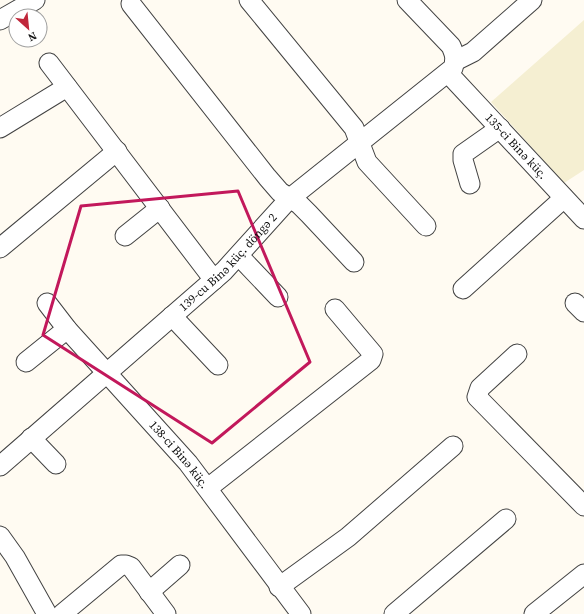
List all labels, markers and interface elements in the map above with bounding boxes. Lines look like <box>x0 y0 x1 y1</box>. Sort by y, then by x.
north arrow <box>8 8 48 48</box>
text: N <box>25 28 39 45</box>
street label: 135-ci Binə küç. <box>481 110 551 183</box>
street label: 139-cu Binə küç. döngə 2 <box>176 210 280 315</box>
street label: 138-ci Binə küç. <box>145 417 212 492</box>

